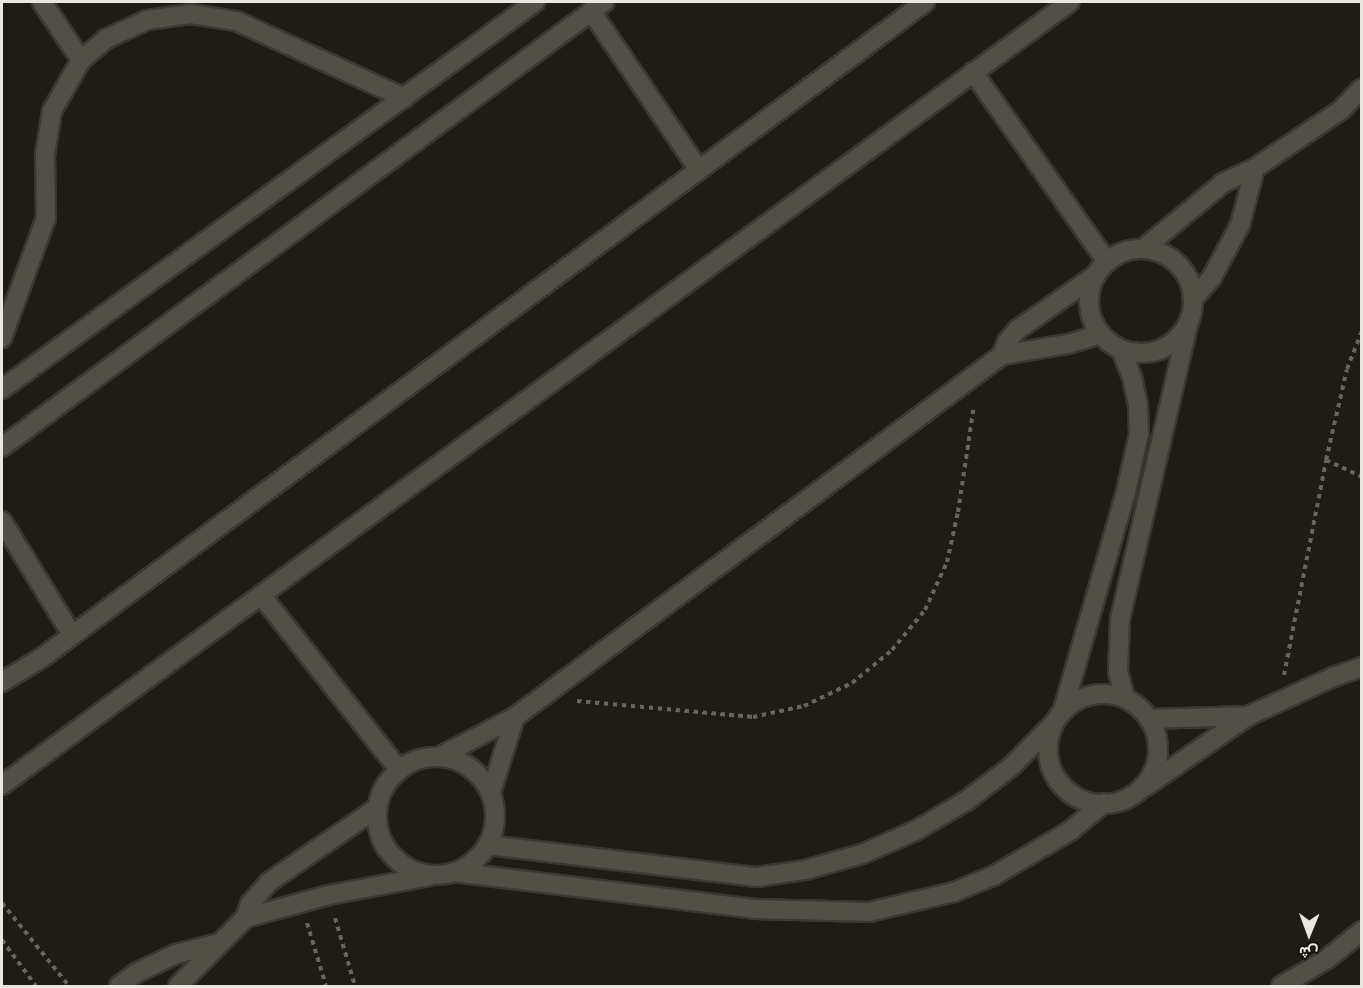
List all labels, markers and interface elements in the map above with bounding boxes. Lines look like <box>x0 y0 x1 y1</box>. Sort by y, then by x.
north arrow <box>1279 904 1339 964</box>
text: ش <box>1299 943 1318 962</box>

